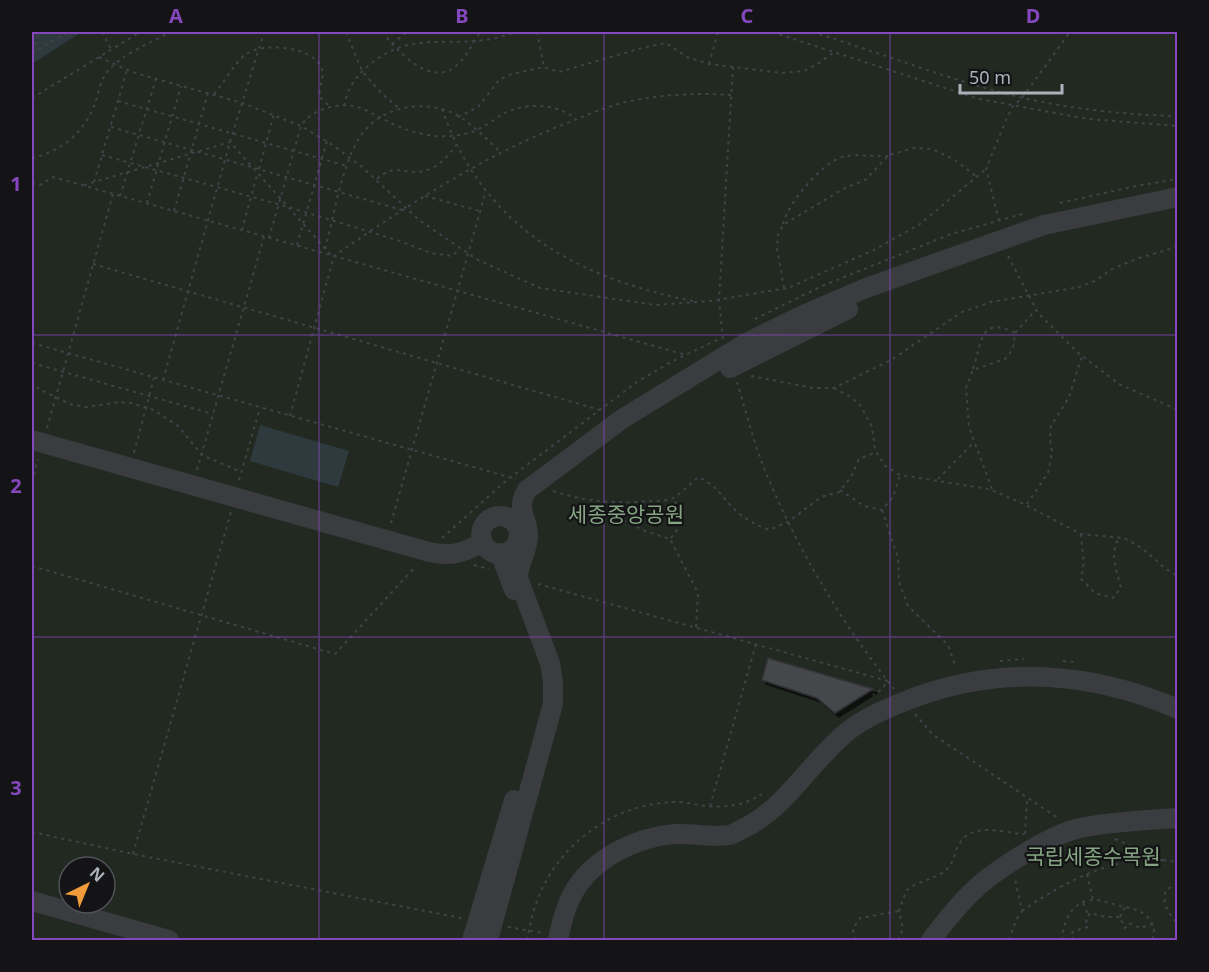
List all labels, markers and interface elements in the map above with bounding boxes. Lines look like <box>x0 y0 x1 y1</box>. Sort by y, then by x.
text: A <box>169 2 183 29</box>
text: B <box>455 2 469 29</box>
text: C <box>741 2 754 29</box>
text: D <box>1026 2 1040 29</box>
scale bar <box>960 57 1062 95</box>
text: 50 m <box>969 65 1011 89</box>
text: 1 <box>10 170 22 197</box>
text: 2 <box>10 472 22 499</box>
park label: 세종중앙공원 <box>568 500 684 528</box>
text: 3 <box>10 774 22 801</box>
park label: 국립세종수목원 <box>1025 842 1161 870</box>
north arrow <box>57 855 117 915</box>
text: N <box>85 862 109 887</box>

